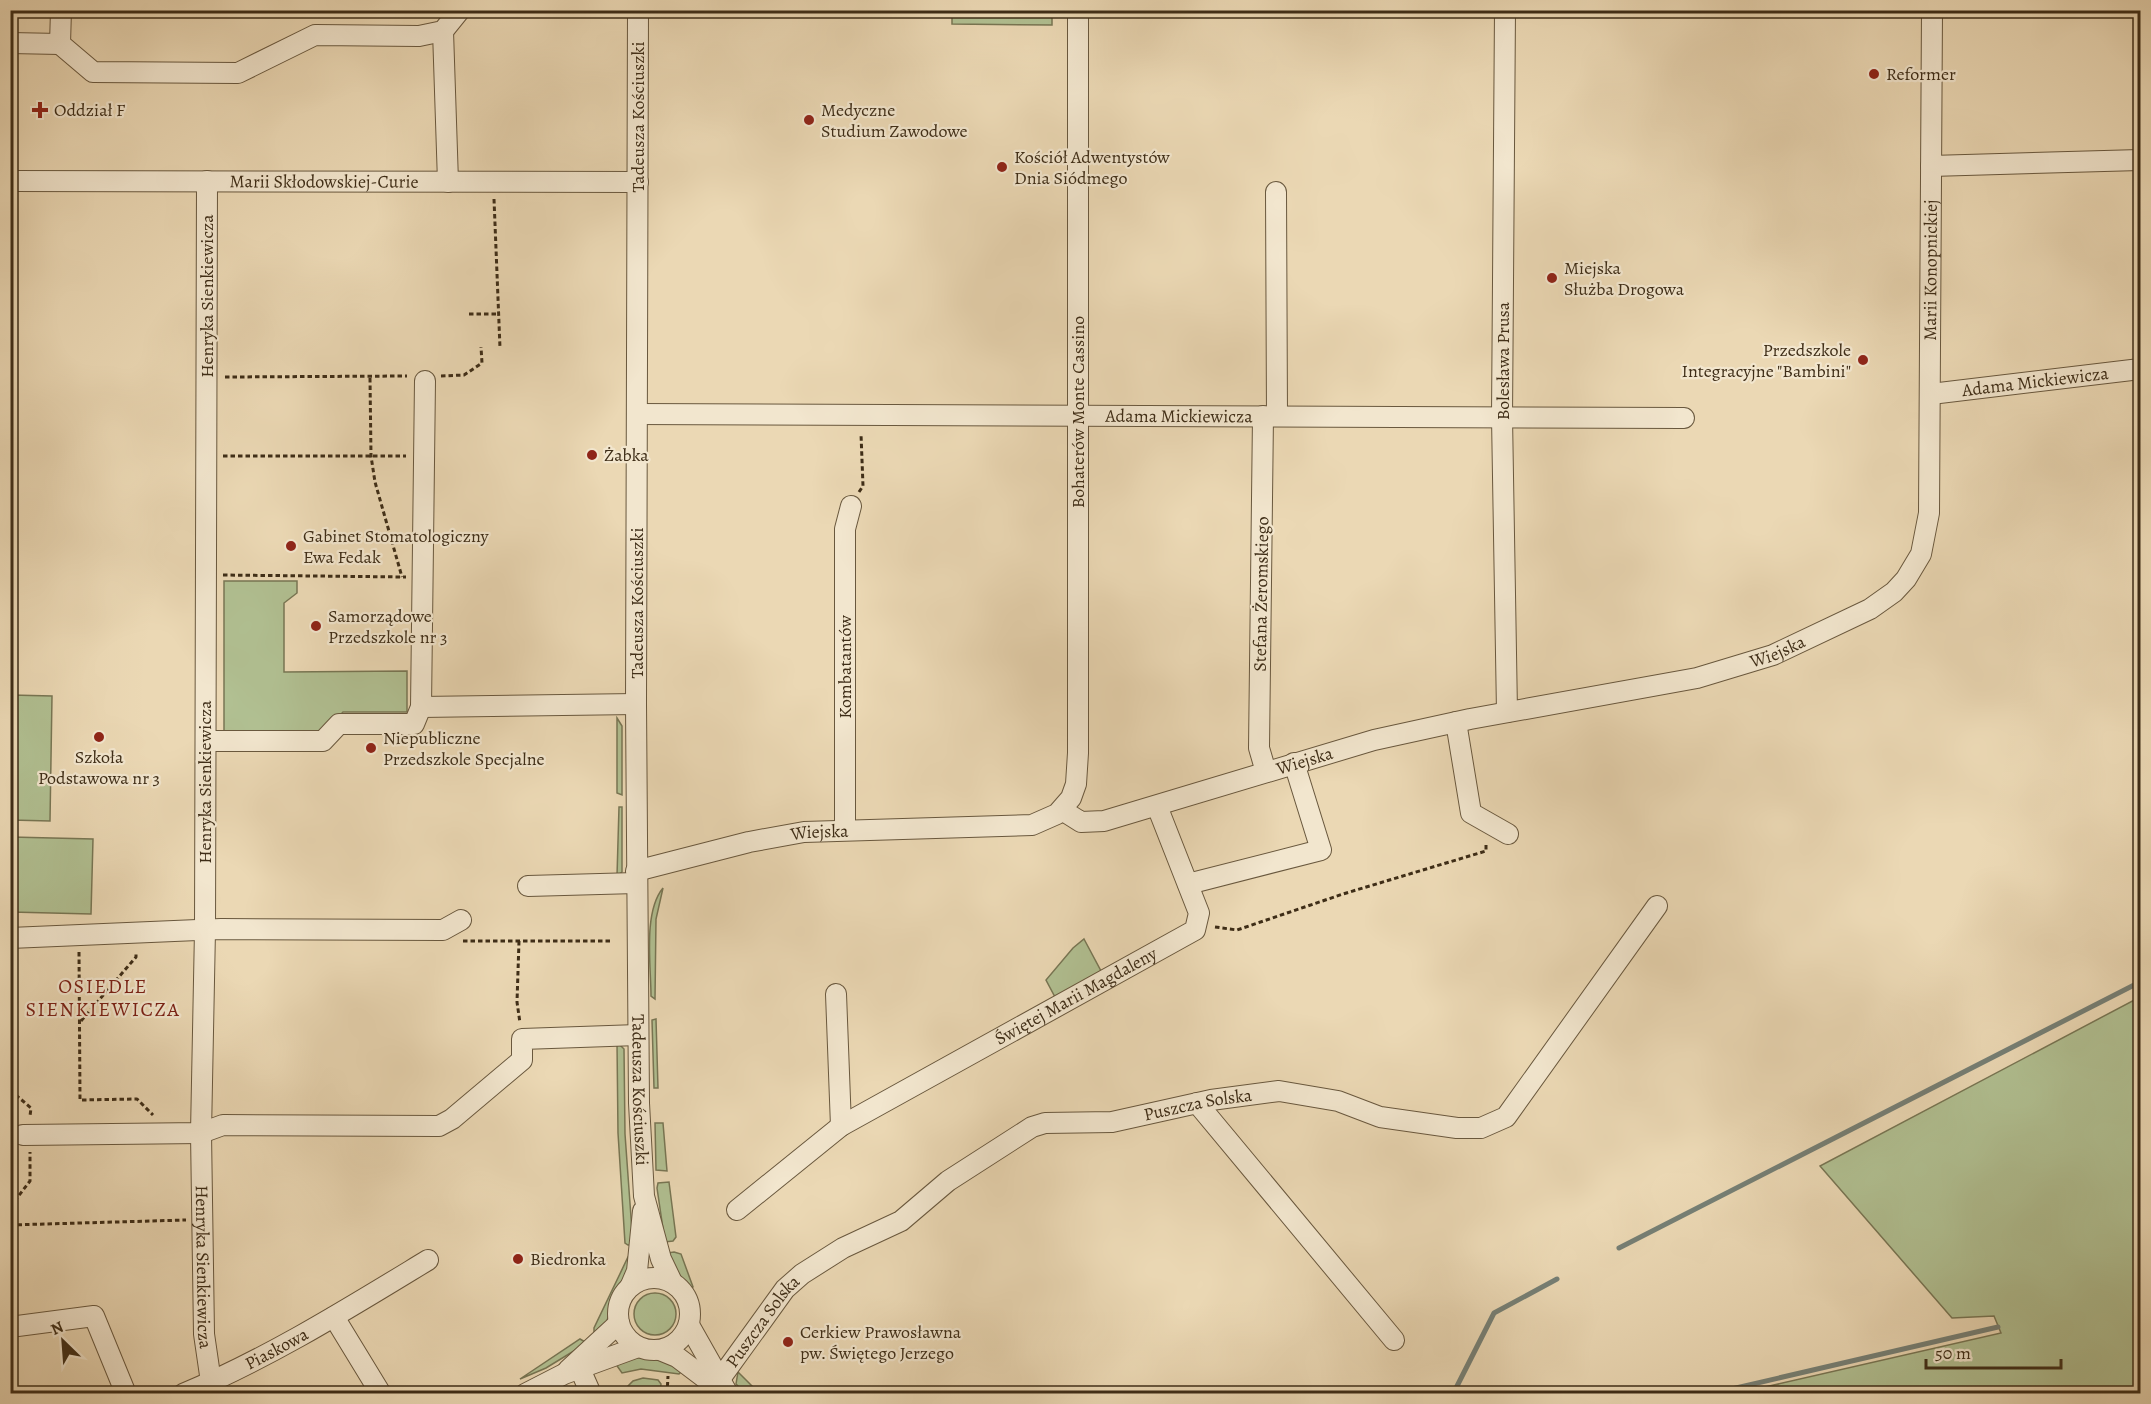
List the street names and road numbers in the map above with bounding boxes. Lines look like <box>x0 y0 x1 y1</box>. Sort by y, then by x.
street label: Tadeusza Kościuszki <box>626 41 650 193</box>
street label: Marii Skłodowskiej-Curie <box>229 169 419 194</box>
street label: Marii Konopnickiej <box>1918 199 1943 341</box>
street label: Henryka Sienkiewicza <box>195 214 219 378</box>
street label: Bolesława Prusa <box>1491 301 1515 420</box>
street label: Bohaterów Monte Cassino <box>1066 316 1090 508</box>
street label: Adama Mickiewicza <box>1960 361 2110 402</box>
street label: Adama Mickiewicza <box>1104 404 1253 428</box>
street label: Stefana Żeromskiego <box>1248 516 1274 672</box>
street label: Tadeusza Kościuszki <box>625 527 649 679</box>
street label: Kombatantów <box>833 615 857 719</box>
street label: Wiejska <box>1746 629 1810 674</box>
street label: Henryka Sienkiewicza <box>193 700 217 864</box>
street label: Wiejska <box>1273 741 1336 781</box>
street label: Wiejska <box>788 819 849 846</box>
street label: Świętej Marii Magdaleny <box>990 941 1162 1051</box>
street label: Tadeusza Kościuszki <box>626 1014 654 1166</box>
street label: Puszcza Solska <box>1141 1083 1254 1127</box>
street label: Henryka Sienkiewicza <box>190 1185 218 1351</box>
street label: Puszcza Solska <box>720 1269 805 1372</box>
street label: Piaskowa <box>241 1322 313 1375</box>

